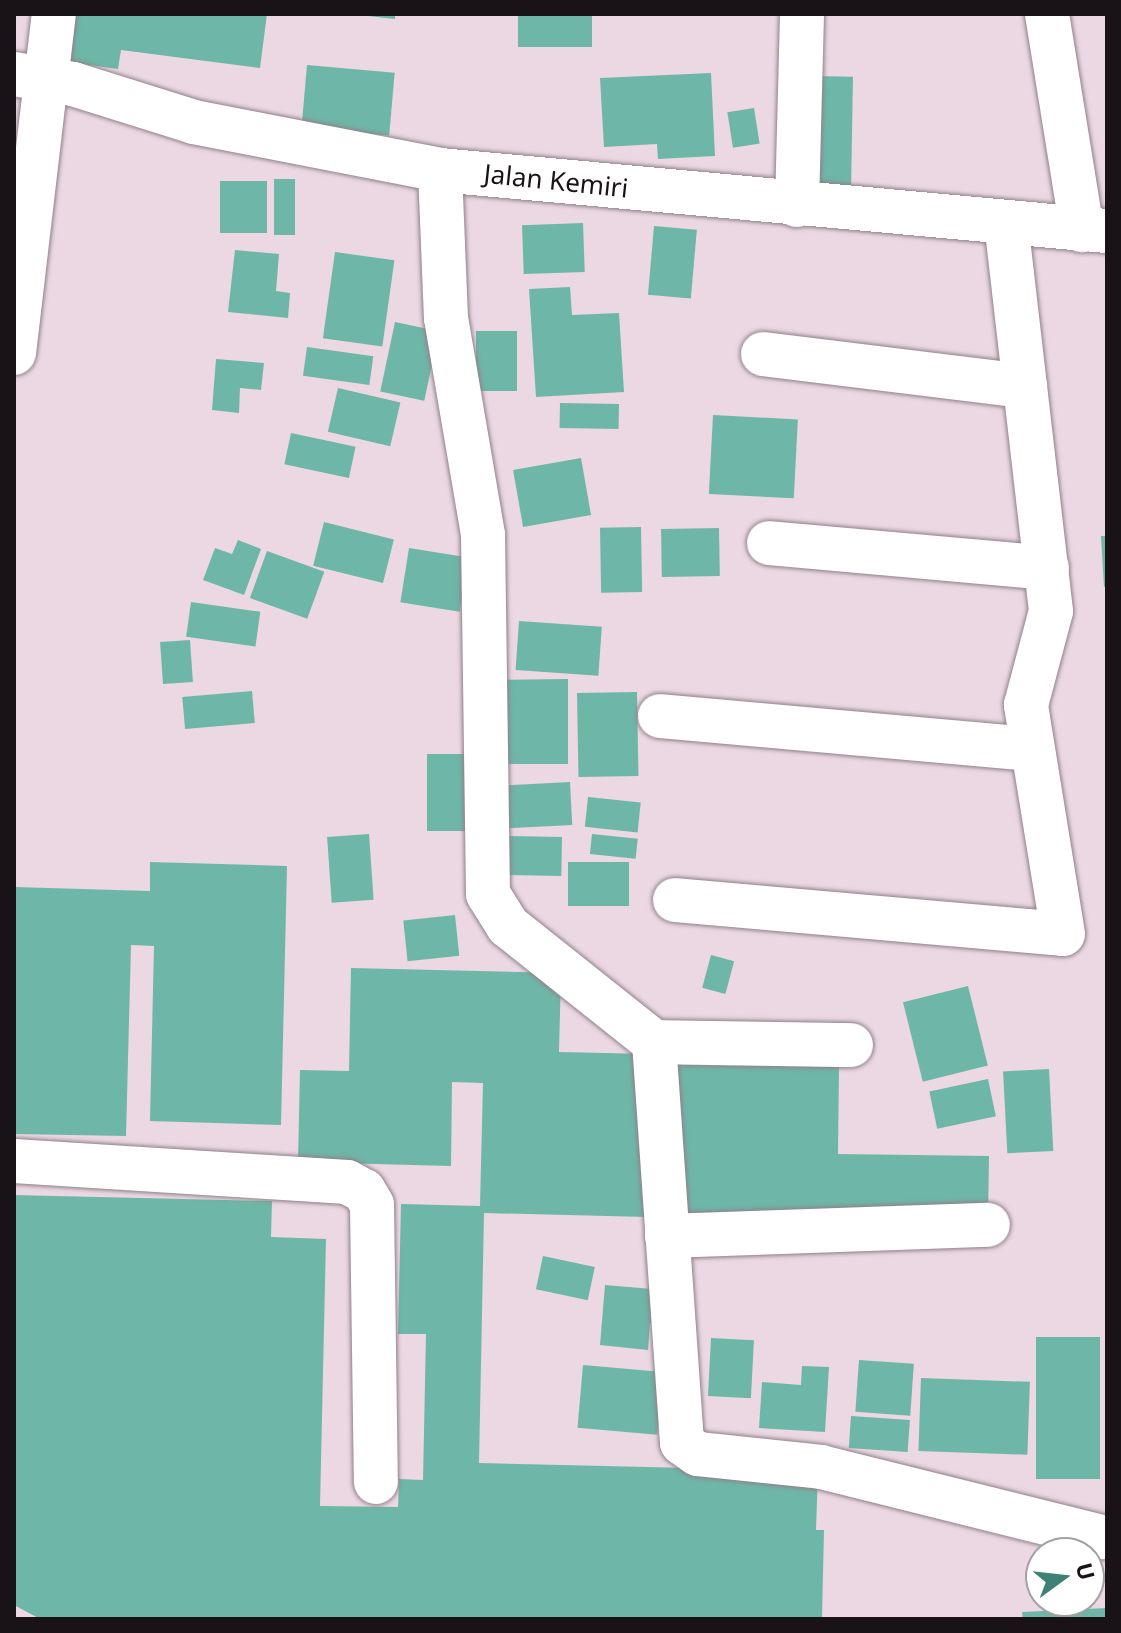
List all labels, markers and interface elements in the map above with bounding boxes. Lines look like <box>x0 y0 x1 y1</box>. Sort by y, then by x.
street label: Jalan Kemiri <box>482 158 630 204</box>
north arrow <box>1025 1537 1105 1617</box>
text: U <box>1070 1559 1103 1583</box>

